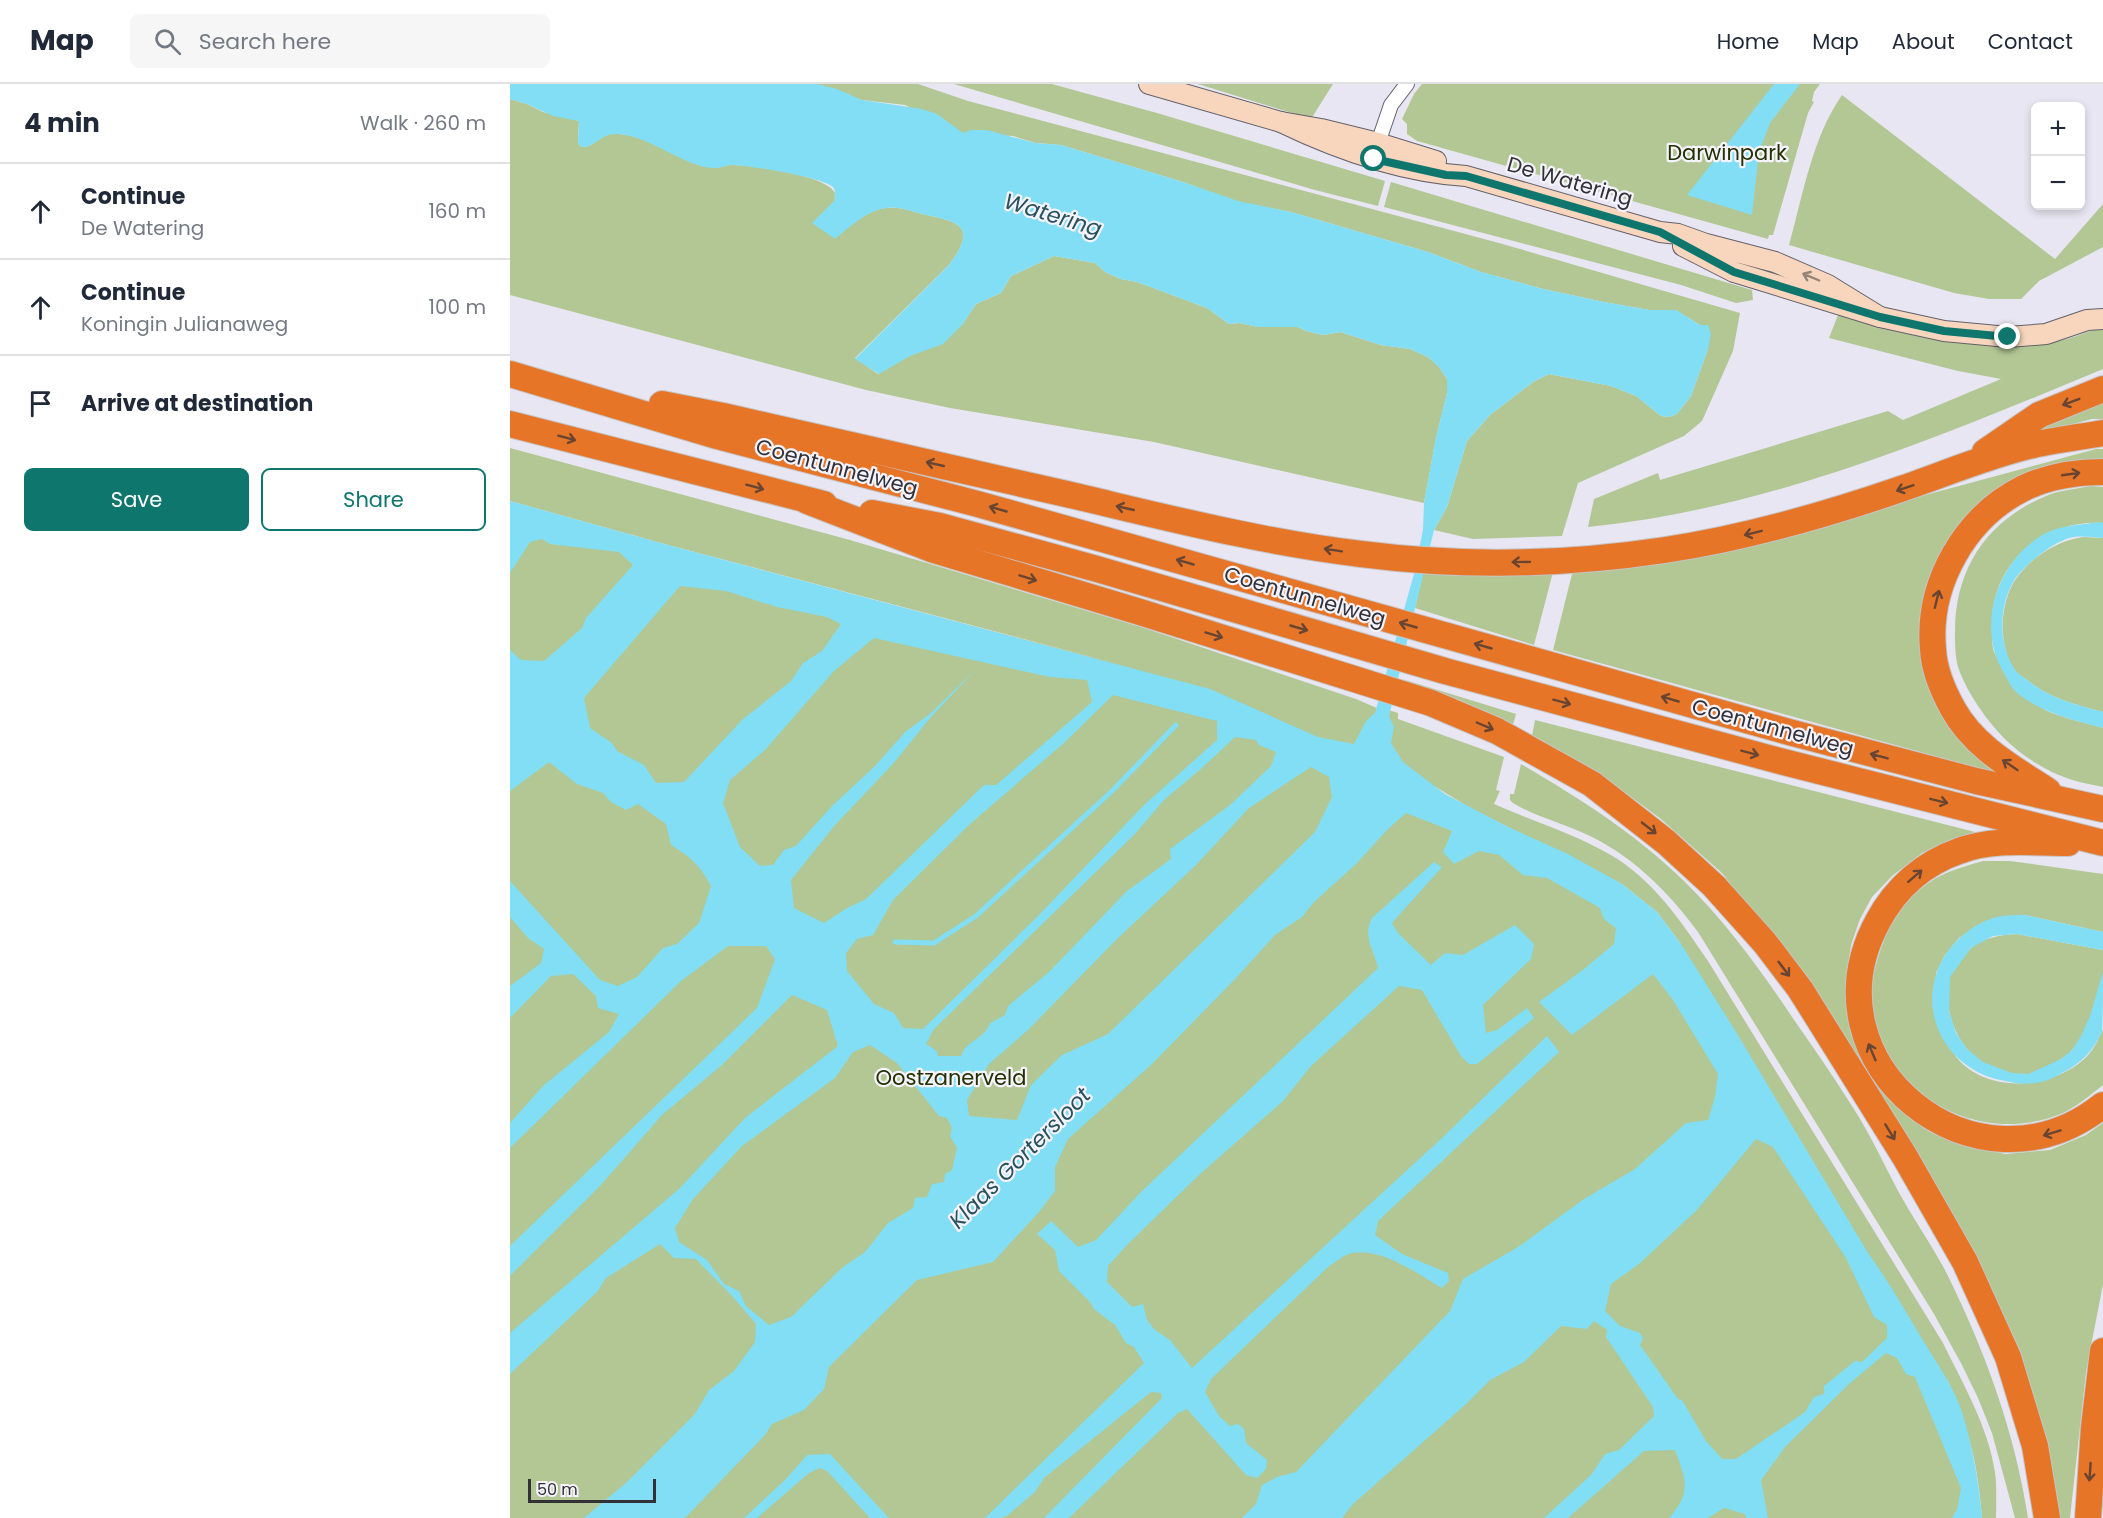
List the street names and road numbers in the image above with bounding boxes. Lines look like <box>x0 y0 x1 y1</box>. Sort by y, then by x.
street label: De Watering <box>1504 149 1636 213</box>
street label: Coentunnelweg <box>753 431 921 503</box>
street label: Coentunnelweg <box>1221 559 1389 633</box>
street label: Coentunnelweg <box>1689 691 1857 763</box>

